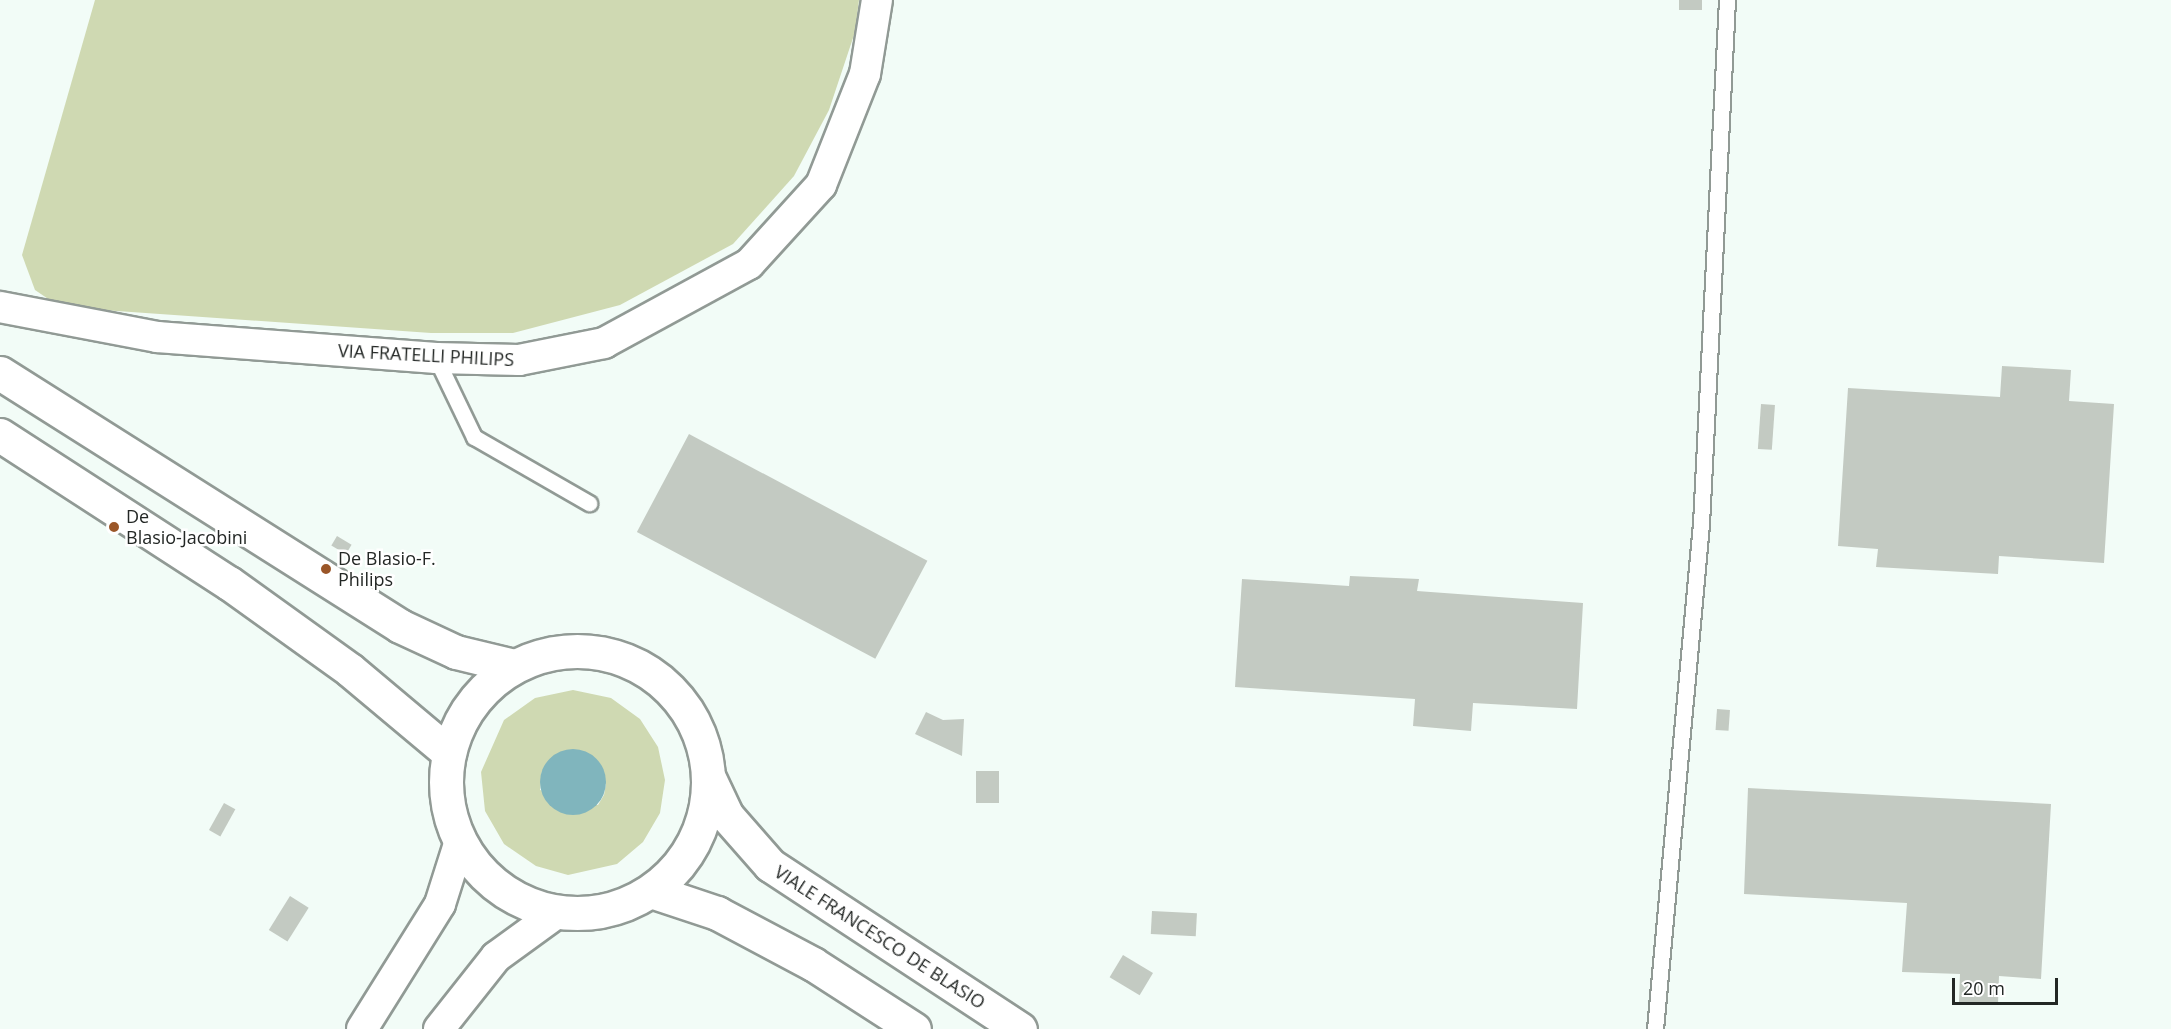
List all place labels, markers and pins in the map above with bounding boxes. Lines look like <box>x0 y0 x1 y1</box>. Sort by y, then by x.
place label: De Blasio-Jacobini <box>126 506 247 548</box>
marker: De Blasio-Jacobini <box>107 520 121 534</box>
place label: De Blasio-F. Philips <box>338 548 436 590</box>
marker: De Blasio-F. Philips <box>319 562 333 576</box>

